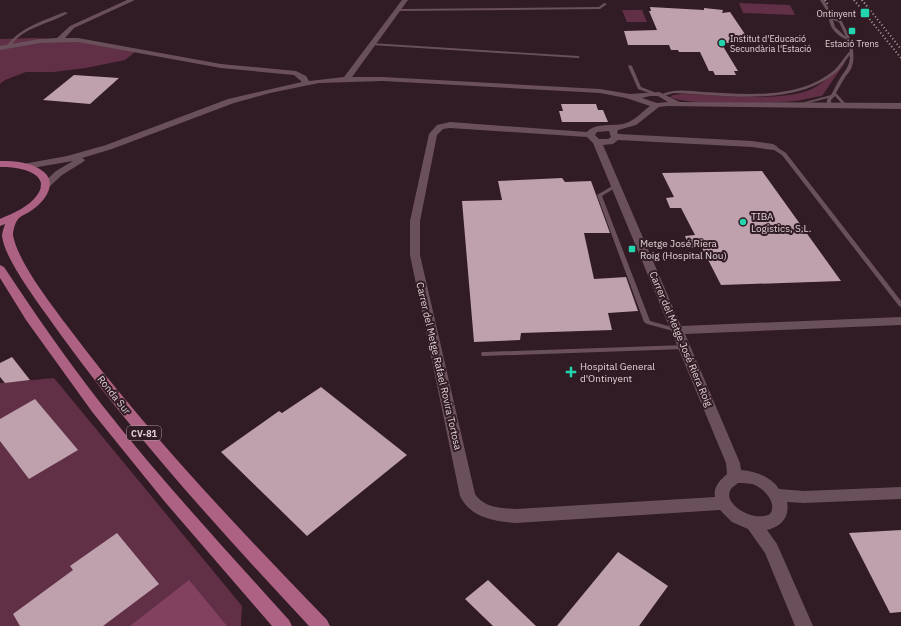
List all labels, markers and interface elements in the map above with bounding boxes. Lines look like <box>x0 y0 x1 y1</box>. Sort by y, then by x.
marker: Ontinyent <box>859 7 871 19</box>
place label: Ontinyent <box>816 8 856 19</box>
marker: Estació Trens <box>847 26 857 36</box>
place label: Institut d'Educació Secundària l'Estació <box>730 33 811 54</box>
marker: Institut d'Educació Secundària l'Estació <box>717 38 727 48</box>
place label: Estació Trens <box>825 38 879 49</box>
place label: TIBA Logistics, S.L. <box>751 210 812 235</box>
marker: TIBA Logistics, S.L. <box>738 217 748 227</box>
place label: Metge José Riera Roig (Hospital Nou) <box>640 237 727 262</box>
marker: Metge José Riera Roig (Hospital Nou) <box>627 244 637 254</box>
street label: Carrer del Metge José Riera Roig <box>647 269 716 409</box>
street label: Carrer del Metge Rafael Rovira Tortosa <box>413 281 465 452</box>
place label: Hospital General d'Ontinyent <box>580 360 655 385</box>
marker: Hospital General d'Ontinyent <box>565 366 577 378</box>
street label: Ronda Sur <box>94 373 134 417</box>
road number: CV-81 <box>127 426 161 440</box>

